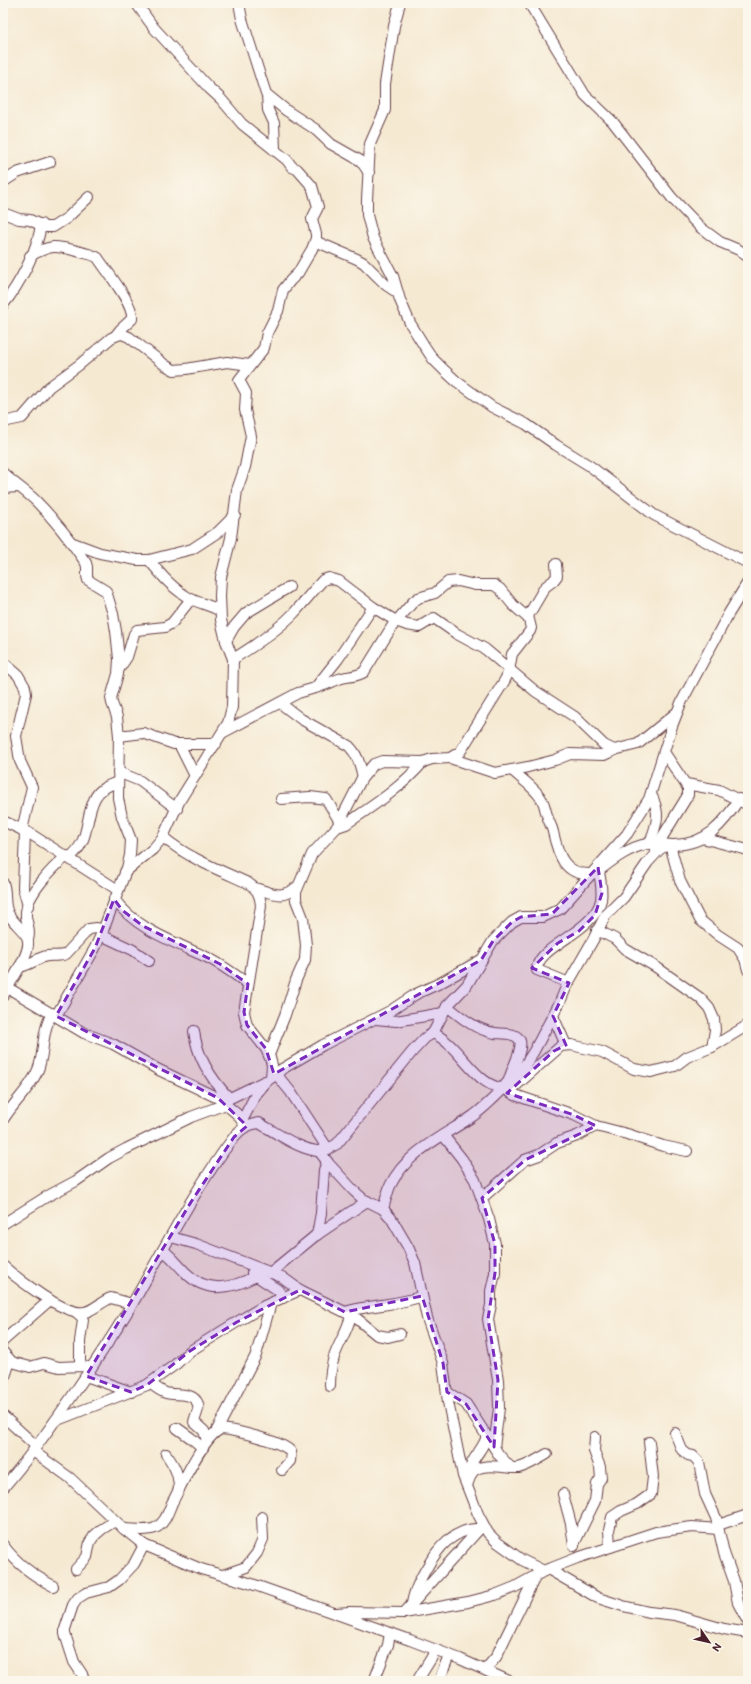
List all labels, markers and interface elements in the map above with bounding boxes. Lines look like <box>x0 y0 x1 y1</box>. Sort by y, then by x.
north arrow <box>689 1622 729 1662</box>
text: N <box>709 1641 724 1654</box>

